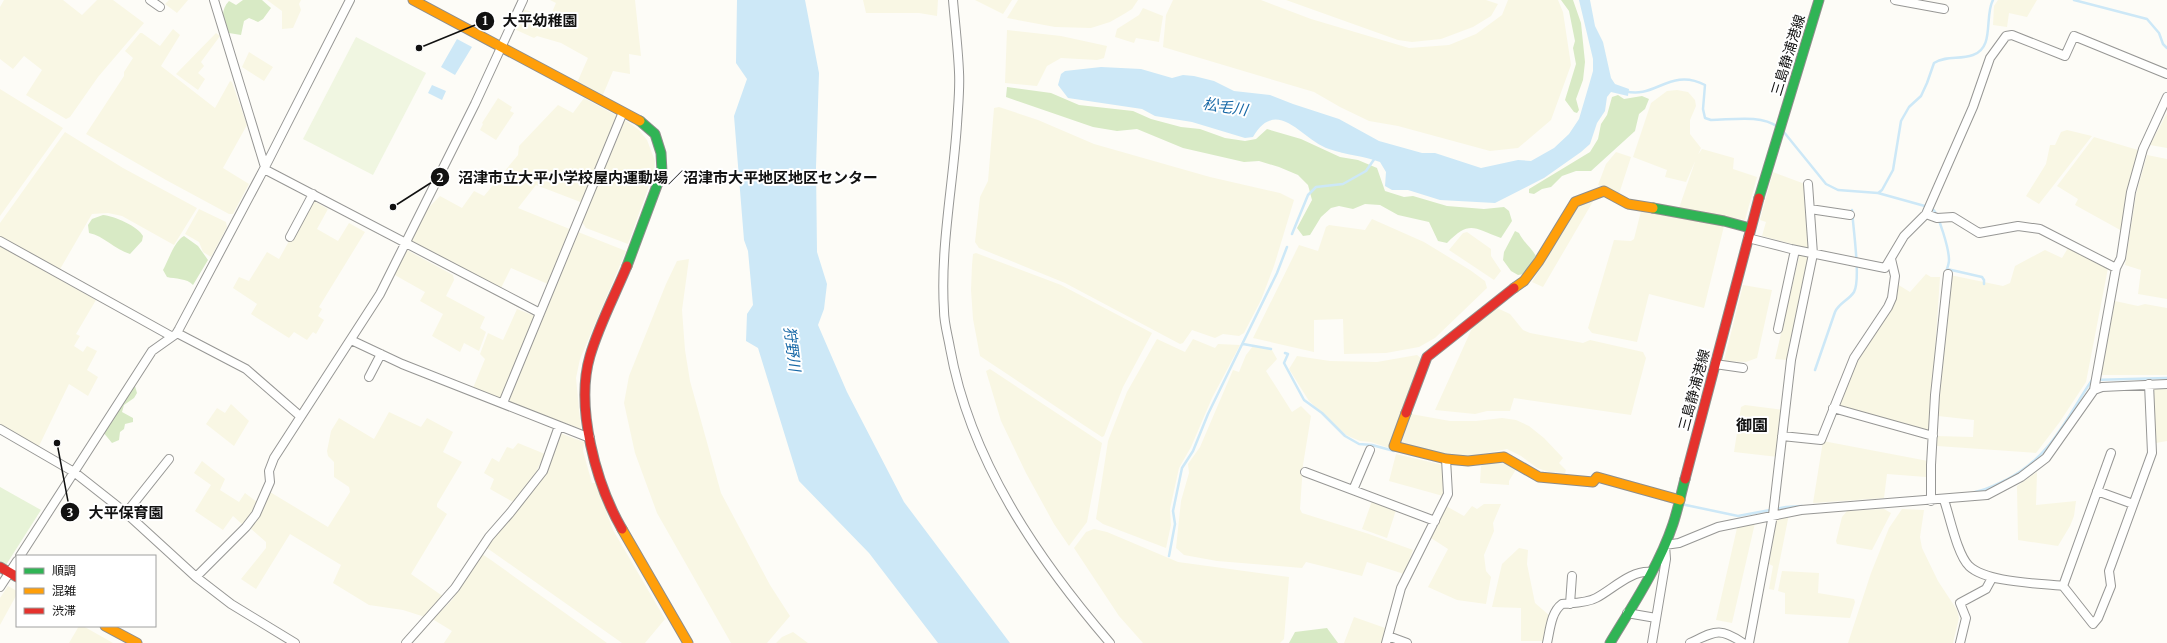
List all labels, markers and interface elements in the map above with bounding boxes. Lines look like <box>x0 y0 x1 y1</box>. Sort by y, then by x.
callout: 大平幼稚園 <box>475 7 586 34</box>
text: 大平幼稚園 <box>502 11 578 30</box>
street label: 三島静浦港線 <box>1767 12 1809 98</box>
text: 1 <box>482 13 488 28</box>
water label: 松毛川 <box>1201 94 1251 120</box>
callout: 沼津市立大平小学校屋内運動場／沼津市大平地区地区センター <box>430 164 886 191</box>
text: 沼津市立大平小学校屋内運動場／沼津市大平地区地区センター <box>458 168 878 187</box>
text: 2 <box>436 170 444 185</box>
water label: 狩野川 <box>780 325 805 374</box>
street label: 三島静浦港線 <box>1674 347 1714 433</box>
district label: 御園 <box>1736 415 1768 435</box>
callout: 大平保育園 <box>60 499 171 526</box>
text: 大平保育園 <box>88 503 164 522</box>
text: 3 <box>67 505 74 520</box>
legend <box>16 555 156 627</box>
text: 順調 <box>52 563 76 578</box>
text: 混雑 <box>52 583 76 598</box>
text: 渋滞 <box>52 603 76 618</box>

